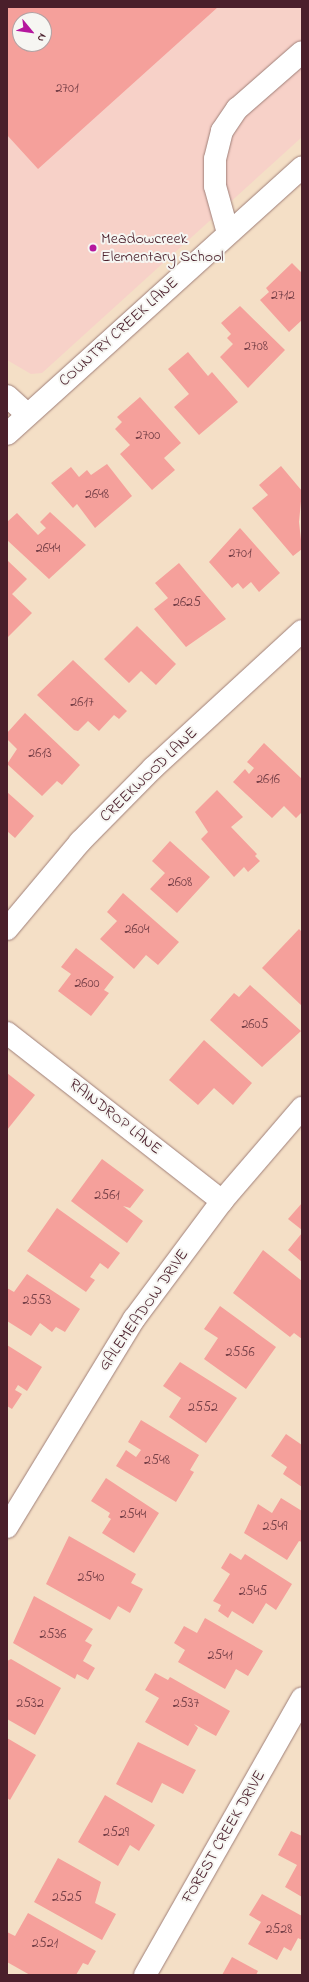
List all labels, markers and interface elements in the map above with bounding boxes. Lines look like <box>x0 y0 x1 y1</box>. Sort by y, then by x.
north arrow <box>12 12 52 52</box>
text: N <box>33 30 50 44</box>
house number: 2701 <box>55 81 79 97</box>
place label: Meadowcreek Elementary School <box>101 229 224 267</box>
marker: Meadowcreek Elementary School <box>88 243 98 253</box>
street label: COUNTRY CREEK LANE <box>55 273 183 391</box>
house number: 2712 <box>271 288 295 304</box>
house number: 2708 <box>244 339 268 355</box>
house number: 2700 <box>136 428 160 444</box>
house number: 2648 <box>85 487 109 503</box>
house number: 2644 <box>36 541 60 557</box>
house number: 2701 <box>228 546 252 562</box>
house number: 2625 <box>173 595 201 611</box>
house number: 2617 <box>70 695 94 711</box>
street label: CREEKWOOD LANE <box>96 724 202 826</box>
house number: 2613 <box>28 746 52 762</box>
house number: 2616 <box>256 772 280 788</box>
house number: 2608 <box>168 875 192 891</box>
house number: 2604 <box>125 922 149 938</box>
house number: 2600 <box>74 976 100 992</box>
house number: 2605 <box>241 1017 269 1033</box>
street label: RAINDROP LANE <box>65 1075 165 1159</box>
house number: 2561 <box>94 1188 120 1204</box>
street label: GALEMEADOW DRIVE <box>95 1246 193 1374</box>
house number: 2553 <box>23 1293 51 1309</box>
house number: 2556 <box>225 1345 255 1361</box>
house number: 2552 <box>188 1400 218 1416</box>
house number: 2548 <box>144 1453 170 1469</box>
house number: 2544 <box>120 1507 146 1523</box>
house number: 2549 <box>263 1519 287 1535</box>
house number: 2540 <box>78 1570 104 1586</box>
house number: 2545 <box>239 1584 267 1600</box>
house number: 2536 <box>40 1627 66 1643</box>
house number: 2541 <box>207 1648 233 1664</box>
house number: 2532 <box>16 1696 44 1712</box>
house number: 2537 <box>173 1696 199 1712</box>
street label: FOREST CREEK DRIVE <box>178 1767 270 1907</box>
house number: 2529 <box>103 1825 129 1841</box>
house number: 2525 <box>52 1890 82 1906</box>
house number: 2528 <box>265 1922 293 1938</box>
house number: 2521 <box>32 1936 58 1952</box>

